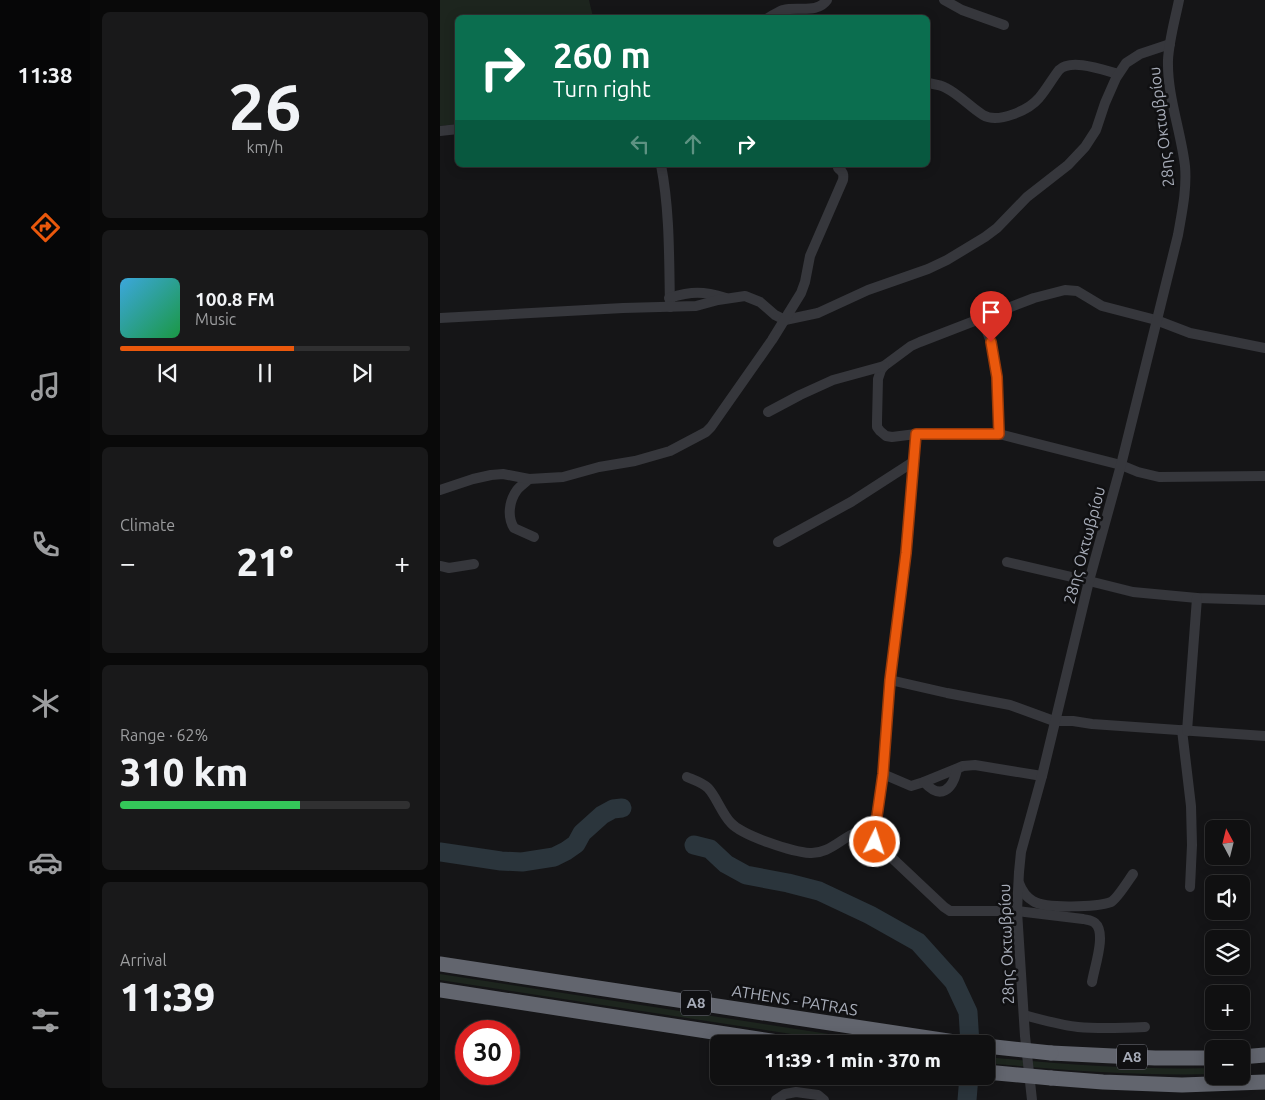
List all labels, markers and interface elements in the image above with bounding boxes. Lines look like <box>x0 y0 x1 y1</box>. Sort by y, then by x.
icon: right <box>470 35 535 100</box>
text: 260 m <box>553 35 651 75</box>
text: 11:38 <box>17 62 73 87</box>
street label: 28ης Οκτωβρίου <box>1145 66 1178 188</box>
text: 26 <box>228 69 302 142</box>
text: Turn right <box>553 76 651 101</box>
icon: left <box>626 130 654 158</box>
icon: ahead <box>679 130 707 158</box>
icon: right <box>732 130 760 158</box>
text: km/h <box>247 138 283 156</box>
icon: directions <box>28 210 63 245</box>
text: 100.8 FM <box>195 288 275 310</box>
pin <box>970 291 1012 342</box>
icon: arrive <box>977 298 1005 326</box>
text: Music <box>195 310 236 328</box>
icon: previous <box>154 359 182 387</box>
icon: pause <box>251 359 279 387</box>
icon: next <box>348 359 376 387</box>
icon: music <box>28 369 63 404</box>
street label: 28ης Οκτωβρίου <box>1060 484 1109 606</box>
text: Climate <box>120 516 175 534</box>
icon: phone <box>28 527 63 562</box>
text: 21° <box>237 541 293 583</box>
text: − <box>120 547 136 578</box>
text: + <box>394 547 410 578</box>
icon: climate <box>28 686 63 721</box>
text: Range · 62% <box>120 726 208 744</box>
text: 310 km <box>120 751 248 793</box>
position arrow <box>848 815 900 867</box>
north arrow <box>1205 820 1250 865</box>
map controls <box>1205 820 1250 1085</box>
icon: car <box>28 845 63 880</box>
button: sound <box>1205 875 1250 920</box>
street label: 28ης Οκτωβρίου <box>995 883 1018 1005</box>
button: layers <box>1205 930 1250 975</box>
text: Arrival <box>120 951 167 969</box>
text: 11:39 <box>120 976 215 1018</box>
street label: ATHENS - PATRAS <box>731 981 859 1019</box>
button: + <box>1205 985 1250 1030</box>
road number: Α8 <box>681 990 711 1016</box>
icon: filters <box>28 1003 63 1038</box>
speed limit sign: 30 <box>455 1020 520 1085</box>
button: − <box>1205 1040 1250 1085</box>
road number: Α8 <box>1117 1044 1147 1070</box>
text: 11:39 · 1 min · 370 m <box>764 1049 941 1071</box>

